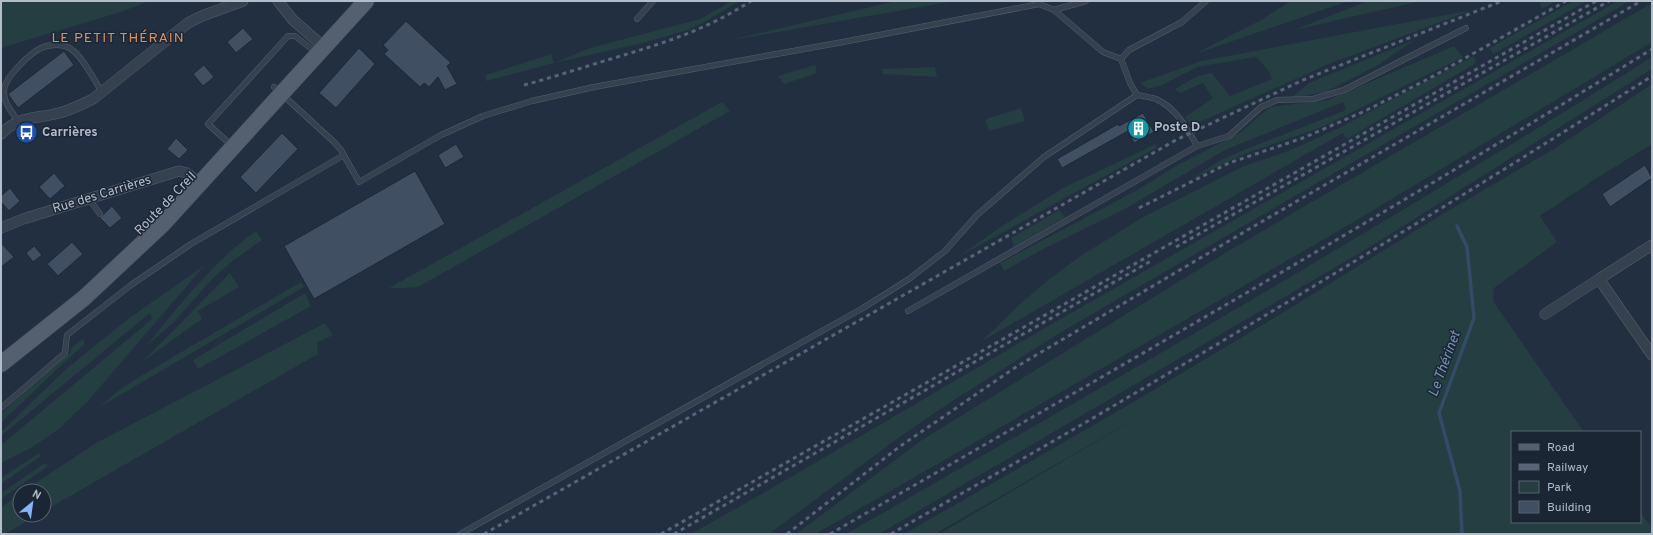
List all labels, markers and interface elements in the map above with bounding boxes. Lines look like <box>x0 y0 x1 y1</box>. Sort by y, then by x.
district label: LE PETIT THÉRAIN <box>51 29 185 47</box>
building icon: Poste D <box>1126 115 1152 141</box>
bus stop icon: Carrières <box>13 120 39 146</box>
place label: Poste D <box>1154 120 1200 136</box>
place label: Carrières <box>42 125 98 141</box>
street label: Route de Creil <box>132 169 200 239</box>
street label: Rue des Carrières <box>51 172 153 218</box>
water label: Le Thérinet <box>1425 328 1465 399</box>
legend <box>1511 431 1641 523</box>
text: Road <box>1547 440 1575 456</box>
text: Railway <box>1547 460 1588 476</box>
text: Park <box>1547 480 1572 496</box>
north arrow <box>12 483 52 523</box>
text: N <box>30 487 43 503</box>
text: Building <box>1547 500 1591 516</box>

